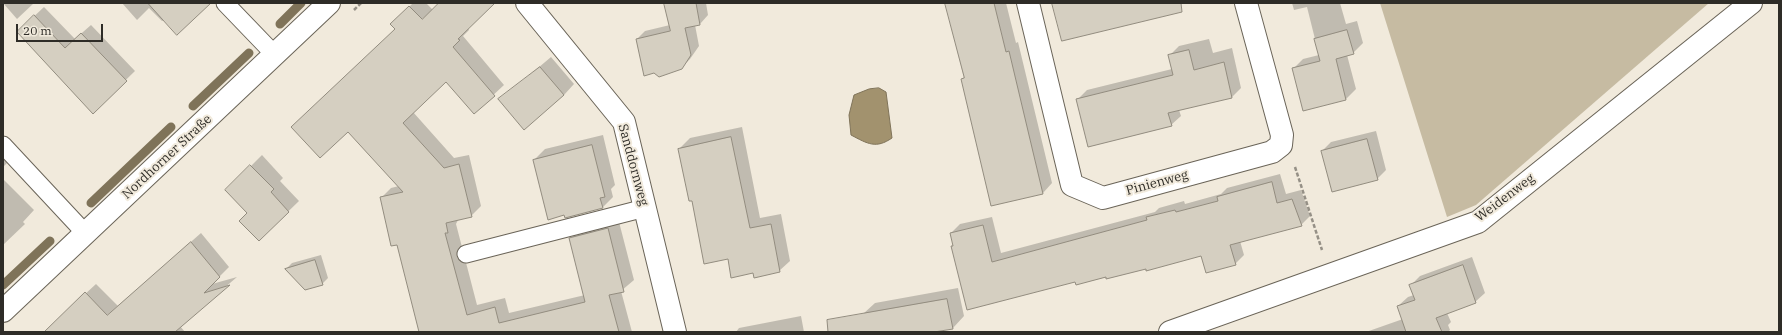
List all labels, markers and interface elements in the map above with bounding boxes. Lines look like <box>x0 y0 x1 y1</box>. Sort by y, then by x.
scale bar <box>18 16 105 42</box>
text: 20 m <box>23 23 52 38</box>
street label: Nordhorner Straße <box>119 112 215 202</box>
street label: Sanddornweg <box>615 122 651 208</box>
street label: Pinienweg <box>1124 167 1190 199</box>
street label: Weidenweg <box>1472 171 1538 225</box>

